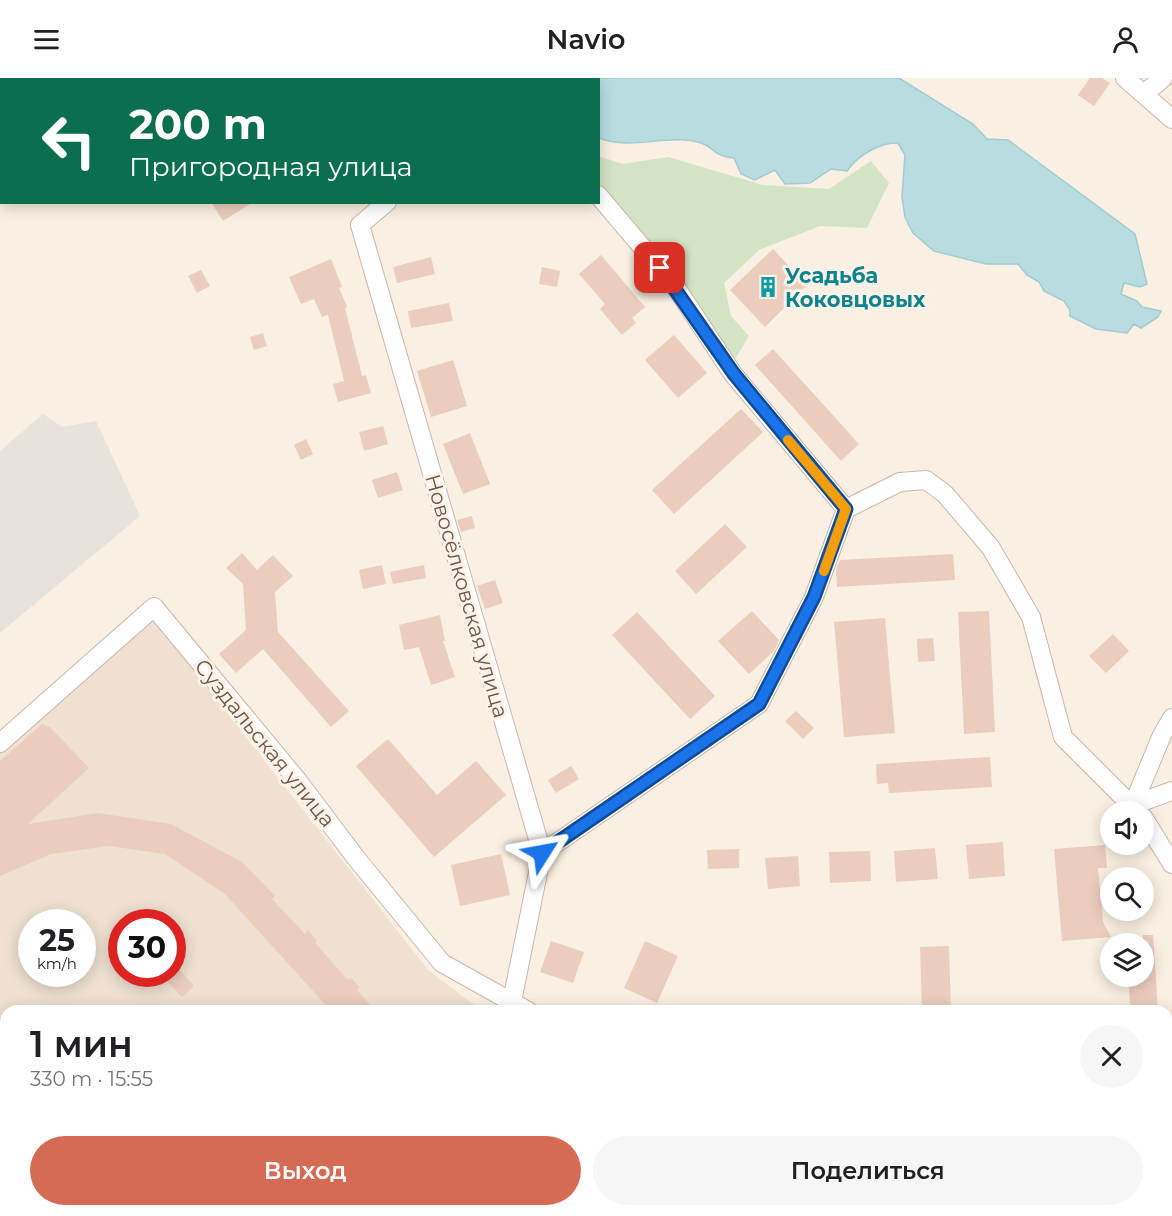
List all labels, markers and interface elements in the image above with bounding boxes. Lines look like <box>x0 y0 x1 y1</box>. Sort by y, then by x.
icon: menu <box>30 23 63 56</box>
text: Navio <box>547 23 625 56</box>
icon: person <box>1109 23 1142 56</box>
text: 200 m <box>129 98 267 150</box>
icon: left <box>30 102 108 180</box>
text: Пригородная улица <box>129 150 413 183</box>
pin <box>634 242 685 293</box>
icon: arrive <box>643 251 676 284</box>
place label: Усадьба Коковцовых <box>785 263 926 312</box>
building icon: Усадьба Коковцовых <box>756 275 780 299</box>
street label: Новосёлковская улица <box>420 471 514 721</box>
street label: Суздальская улица <box>190 654 340 832</box>
map controls <box>1100 801 1154 987</box>
button: sound <box>1100 801 1154 855</box>
position arrow <box>510 821 574 885</box>
button: search <box>1100 867 1154 921</box>
speed limit sign: 30 <box>108 909 186 987</box>
text: 25 <box>39 922 75 959</box>
button: layers <box>1100 933 1154 987</box>
text: km/h <box>37 954 77 973</box>
text: 1 мин <box>30 1022 133 1066</box>
button: close <box>1080 1025 1143 1088</box>
text: 330 m · 15:55 <box>30 1067 153 1091</box>
button: Выход <box>30 1136 581 1205</box>
button: Поделиться <box>593 1136 1143 1205</box>

